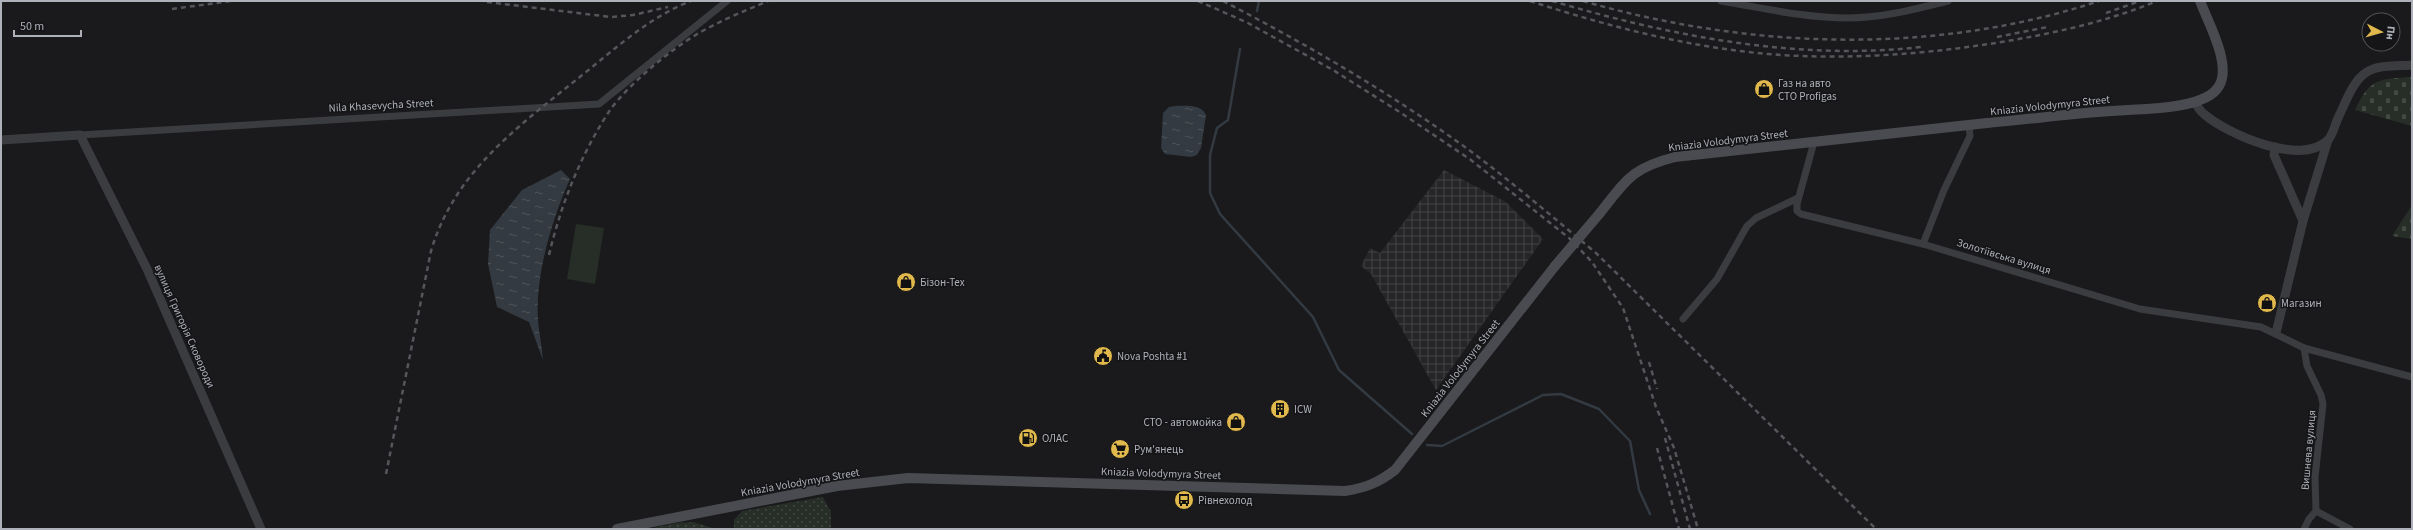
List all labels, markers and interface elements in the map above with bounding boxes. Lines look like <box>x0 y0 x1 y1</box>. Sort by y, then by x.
scale bar <box>14 12 81 38</box>
north arrow <box>2361 12 2401 52</box>
text: 50 m <box>20 18 44 35</box>
text: Пн <box>2382 25 2399 41</box>
place label: Газ на авто СТО Profigas <box>1778 76 1837 104</box>
shop icon: Газ на авто СТО Profigas <box>1753 78 1775 100</box>
street label: Kniazia Volodymyra Street <box>1989 92 2111 119</box>
street label: Nila Khasevycha Street <box>328 95 434 116</box>
street label: Kniazia Volodymyra Street <box>1667 126 1789 155</box>
street label: Золотіївська вулиця <box>1955 235 2053 278</box>
street label: вулиця Григорія Сковороди <box>151 262 219 390</box>
shop icon: Бізон-Тех <box>895 271 917 293</box>
place label: Бізон-Тех <box>920 275 965 290</box>
shop icon: Магазин <box>2256 292 2278 314</box>
place label: Магазин <box>2281 296 2322 311</box>
street label: Kniazia Volodymyra Street <box>1417 316 1504 420</box>
public building icon: Nova Poshta #1 <box>1092 345 1114 367</box>
place label: Nova Poshta #1 <box>1117 349 1187 364</box>
building icon: ICW <box>1269 398 1291 420</box>
place label: ICW <box>1294 402 1312 417</box>
street label: Вишнева вулиця <box>2298 409 2319 491</box>
shop icon: СТО - автомойка <box>1225 411 1247 433</box>
place label: СТО - автомойка <box>1143 415 1222 430</box>
fuel station icon: ОЛАС <box>1017 427 1039 449</box>
place label: ОЛАС <box>1042 431 1068 446</box>
supermarket icon: Рум'янець <box>1109 438 1131 460</box>
place label: Рум'янець <box>1134 442 1184 457</box>
street label: Kniazia Volodymyra Street <box>1101 464 1222 483</box>
street label: Kniazia Volodymyra Street <box>740 465 861 500</box>
bus stop icon: Рівнехолод <box>1173 489 1195 511</box>
place label: Рівнехолод <box>1198 493 1253 508</box>

